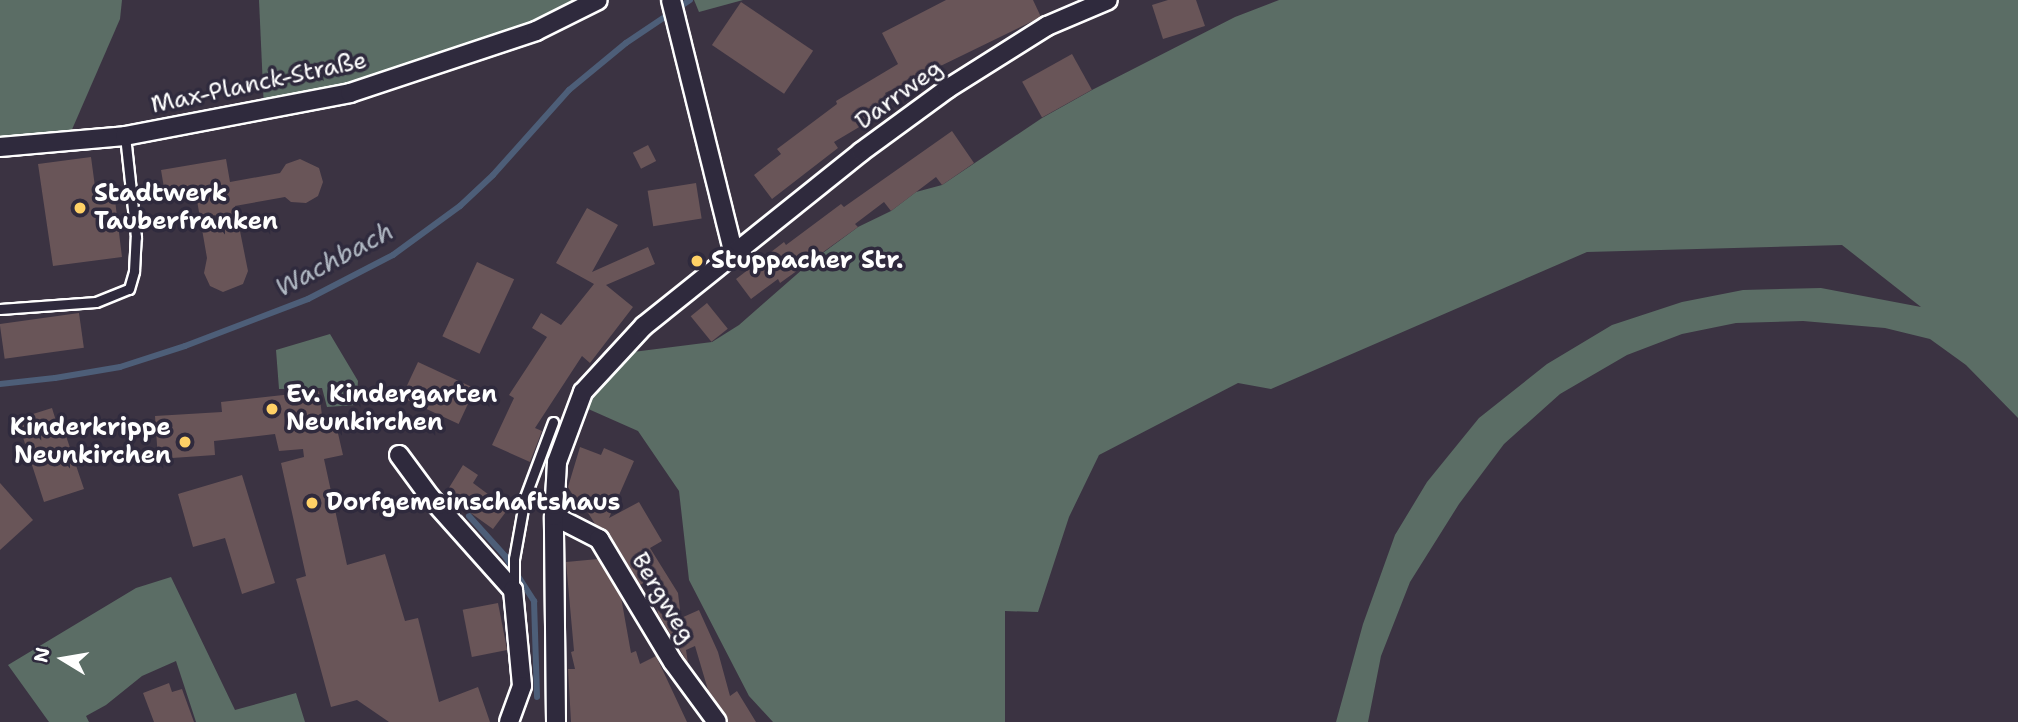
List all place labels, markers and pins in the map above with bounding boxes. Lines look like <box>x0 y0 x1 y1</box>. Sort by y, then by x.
place label: Stadtwerk Tauberfranken <box>94 180 278 236</box>
marker: Stadtwerk Tauberfranken <box>72 200 88 216</box>
place label: Stuppacher Str. <box>711 247 903 275</box>
marker: Stuppacher Str. <box>689 253 705 269</box>
place label: Ev. Kindergarten Neunkirchen <box>286 381 497 437</box>
marker: Ev. Kindergarten Neunkirchen <box>264 401 280 417</box>
place label: Kinderkrippe Neunkirchen <box>10 414 171 470</box>
marker: Kinderkrippe Neunkirchen <box>177 434 193 450</box>
place label: Dorfgemeinschaftshaus <box>326 489 620 517</box>
marker: Dorfgemeinschaftshaus <box>304 495 320 511</box>

